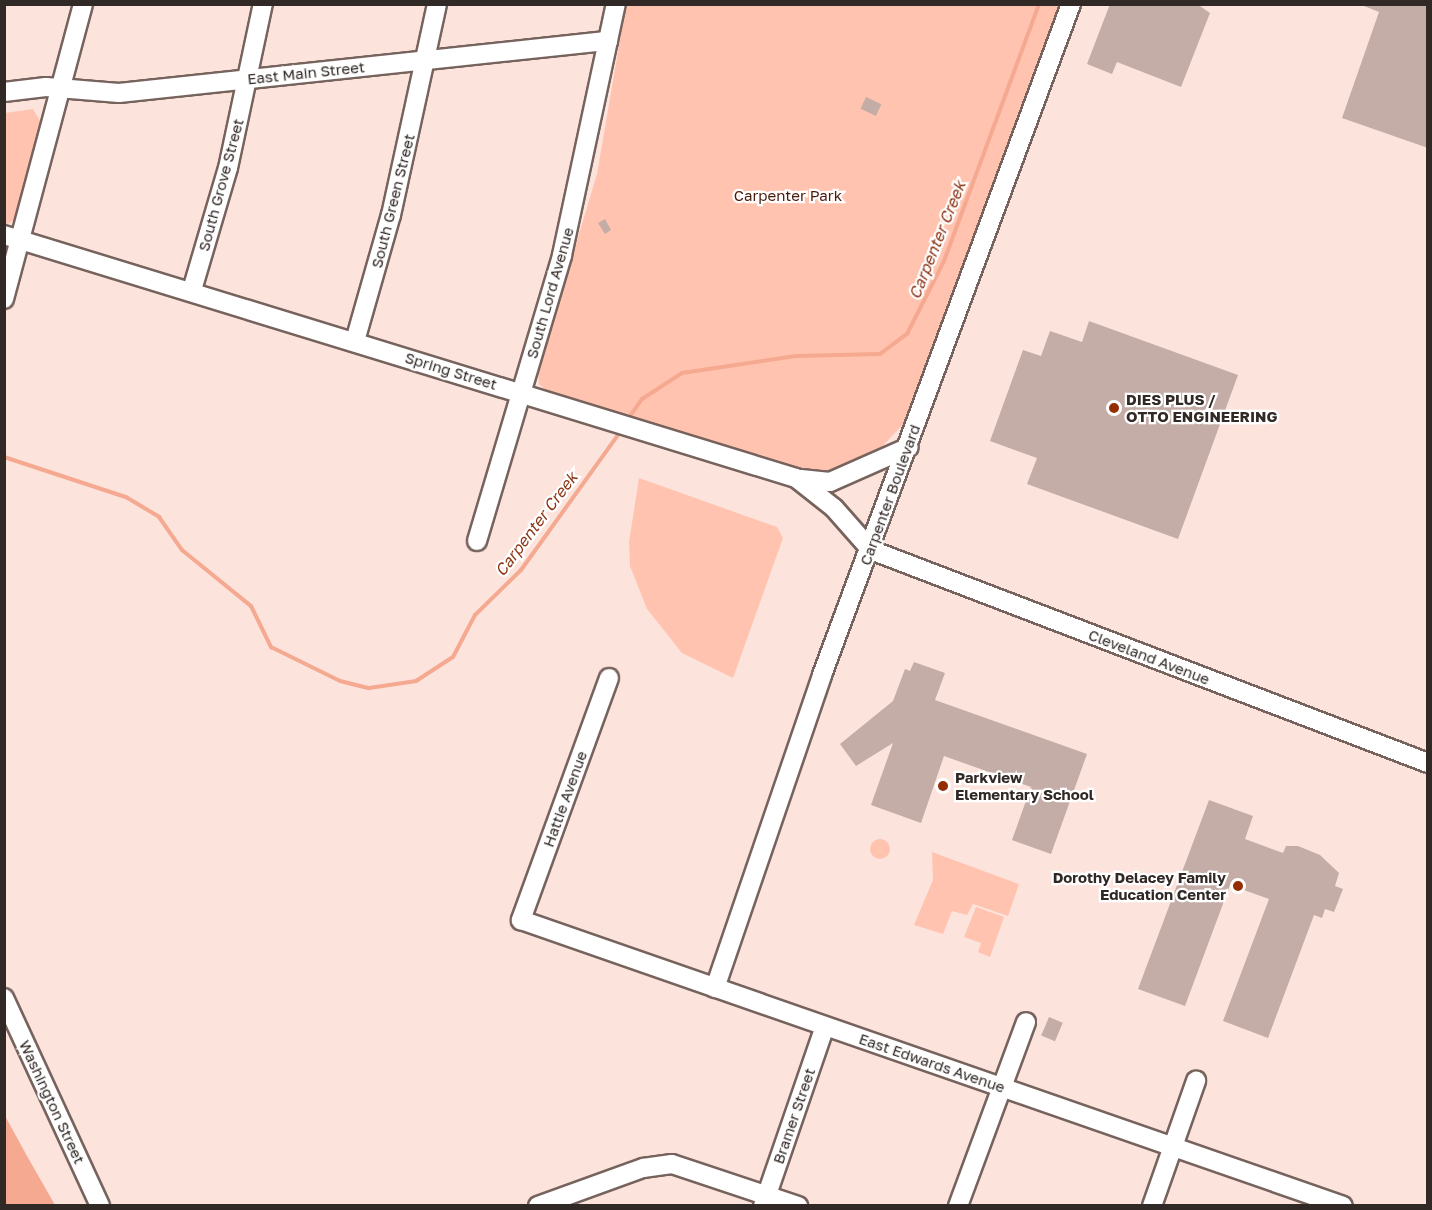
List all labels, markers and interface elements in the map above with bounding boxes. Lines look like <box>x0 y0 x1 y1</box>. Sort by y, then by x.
street label: East Main Street <box>246 58 366 88</box>
street label: South Grove Street <box>195 117 247 253</box>
street label: South Green Street <box>368 132 418 270</box>
water label: Carpenter Creek <box>905 178 969 302</box>
park label: Carpenter Park <box>734 187 842 205</box>
street label: South Lord Avenue <box>523 225 577 361</box>
street label: Spring Street <box>403 348 499 394</box>
place label: DIES PLUS / OTTO ENGINEERING <box>1126 390 1277 425</box>
marker: DIES PLUS / OTTO ENGINEERING <box>1107 401 1121 415</box>
street label: Carpenter Boulevard <box>856 422 924 568</box>
water label: Carpenter Creek <box>491 468 581 580</box>
street label: Cleveland Avenue <box>1086 626 1212 688</box>
street label: Hattie Avenue <box>539 748 591 850</box>
place label: Parkview Elementary School <box>955 768 1094 803</box>
marker: Parkview Elementary School <box>936 779 950 793</box>
place label: Dorothy Delacey Family Education Center <box>1053 868 1226 903</box>
marker: Dorothy Delacey Family Education Center <box>1231 879 1245 893</box>
street label: East Edwards Avenue <box>857 1030 1007 1096</box>
street label: Washington Street <box>15 1037 89 1167</box>
street label: Bramer Street <box>769 1066 819 1166</box>

